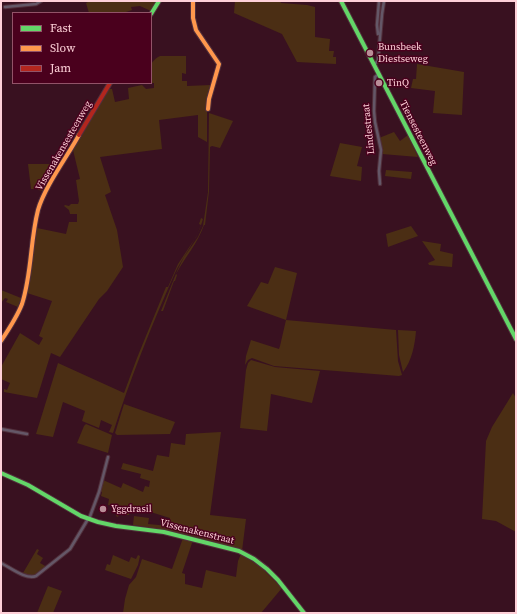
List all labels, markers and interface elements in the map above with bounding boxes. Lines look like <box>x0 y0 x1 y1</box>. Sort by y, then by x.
legend <box>12 12 152 84</box>
text: Fast <box>50 20 72 36</box>
text: Slow <box>50 40 75 56</box>
place label: Bunsbeek Diestseweg <box>378 41 428 64</box>
marker: Bunsbeek Diestseweg <box>365 48 375 58</box>
text: Jam <box>50 60 71 76</box>
place label: TinQ <box>387 77 409 89</box>
marker: TinQ <box>374 78 384 88</box>
street label: Vissenakensesteenweg <box>33 99 95 193</box>
street label: Tiensesteenweg <box>397 99 439 167</box>
street label: Lindestraat <box>360 103 378 155</box>
place label: Yggdrasil <box>111 503 152 515</box>
marker: Yggdrasil <box>98 504 108 514</box>
street label: Vissenakenstraat <box>159 517 235 547</box>

